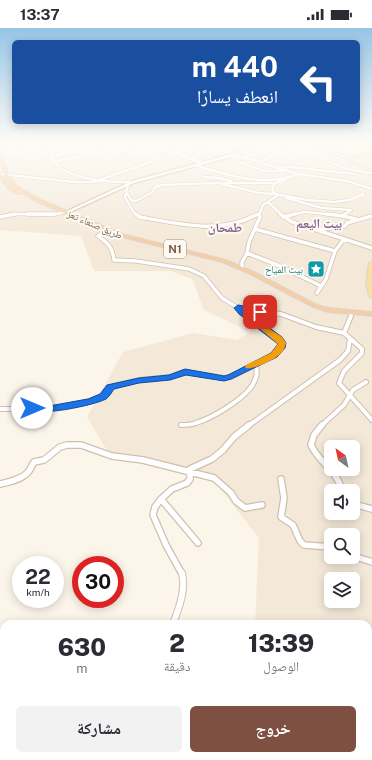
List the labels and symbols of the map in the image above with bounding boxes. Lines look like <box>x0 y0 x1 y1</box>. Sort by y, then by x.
street label: طريق صنعاء تعز <box>64 207 125 242</box>
district label: بيت اليعم <box>296 216 342 233</box>
district label: طمحان <box>208 220 242 235</box>
road number: N1 <box>164 240 186 258</box>
place icon: بيت المياح <box>306 259 326 279</box>
place label: بيت المياح <box>265 263 303 276</box>
pin <box>243 295 277 329</box>
position arrow <box>11 387 53 429</box>
north arrow <box>324 440 360 476</box>
speed limit sign: 30 <box>72 556 124 608</box>

